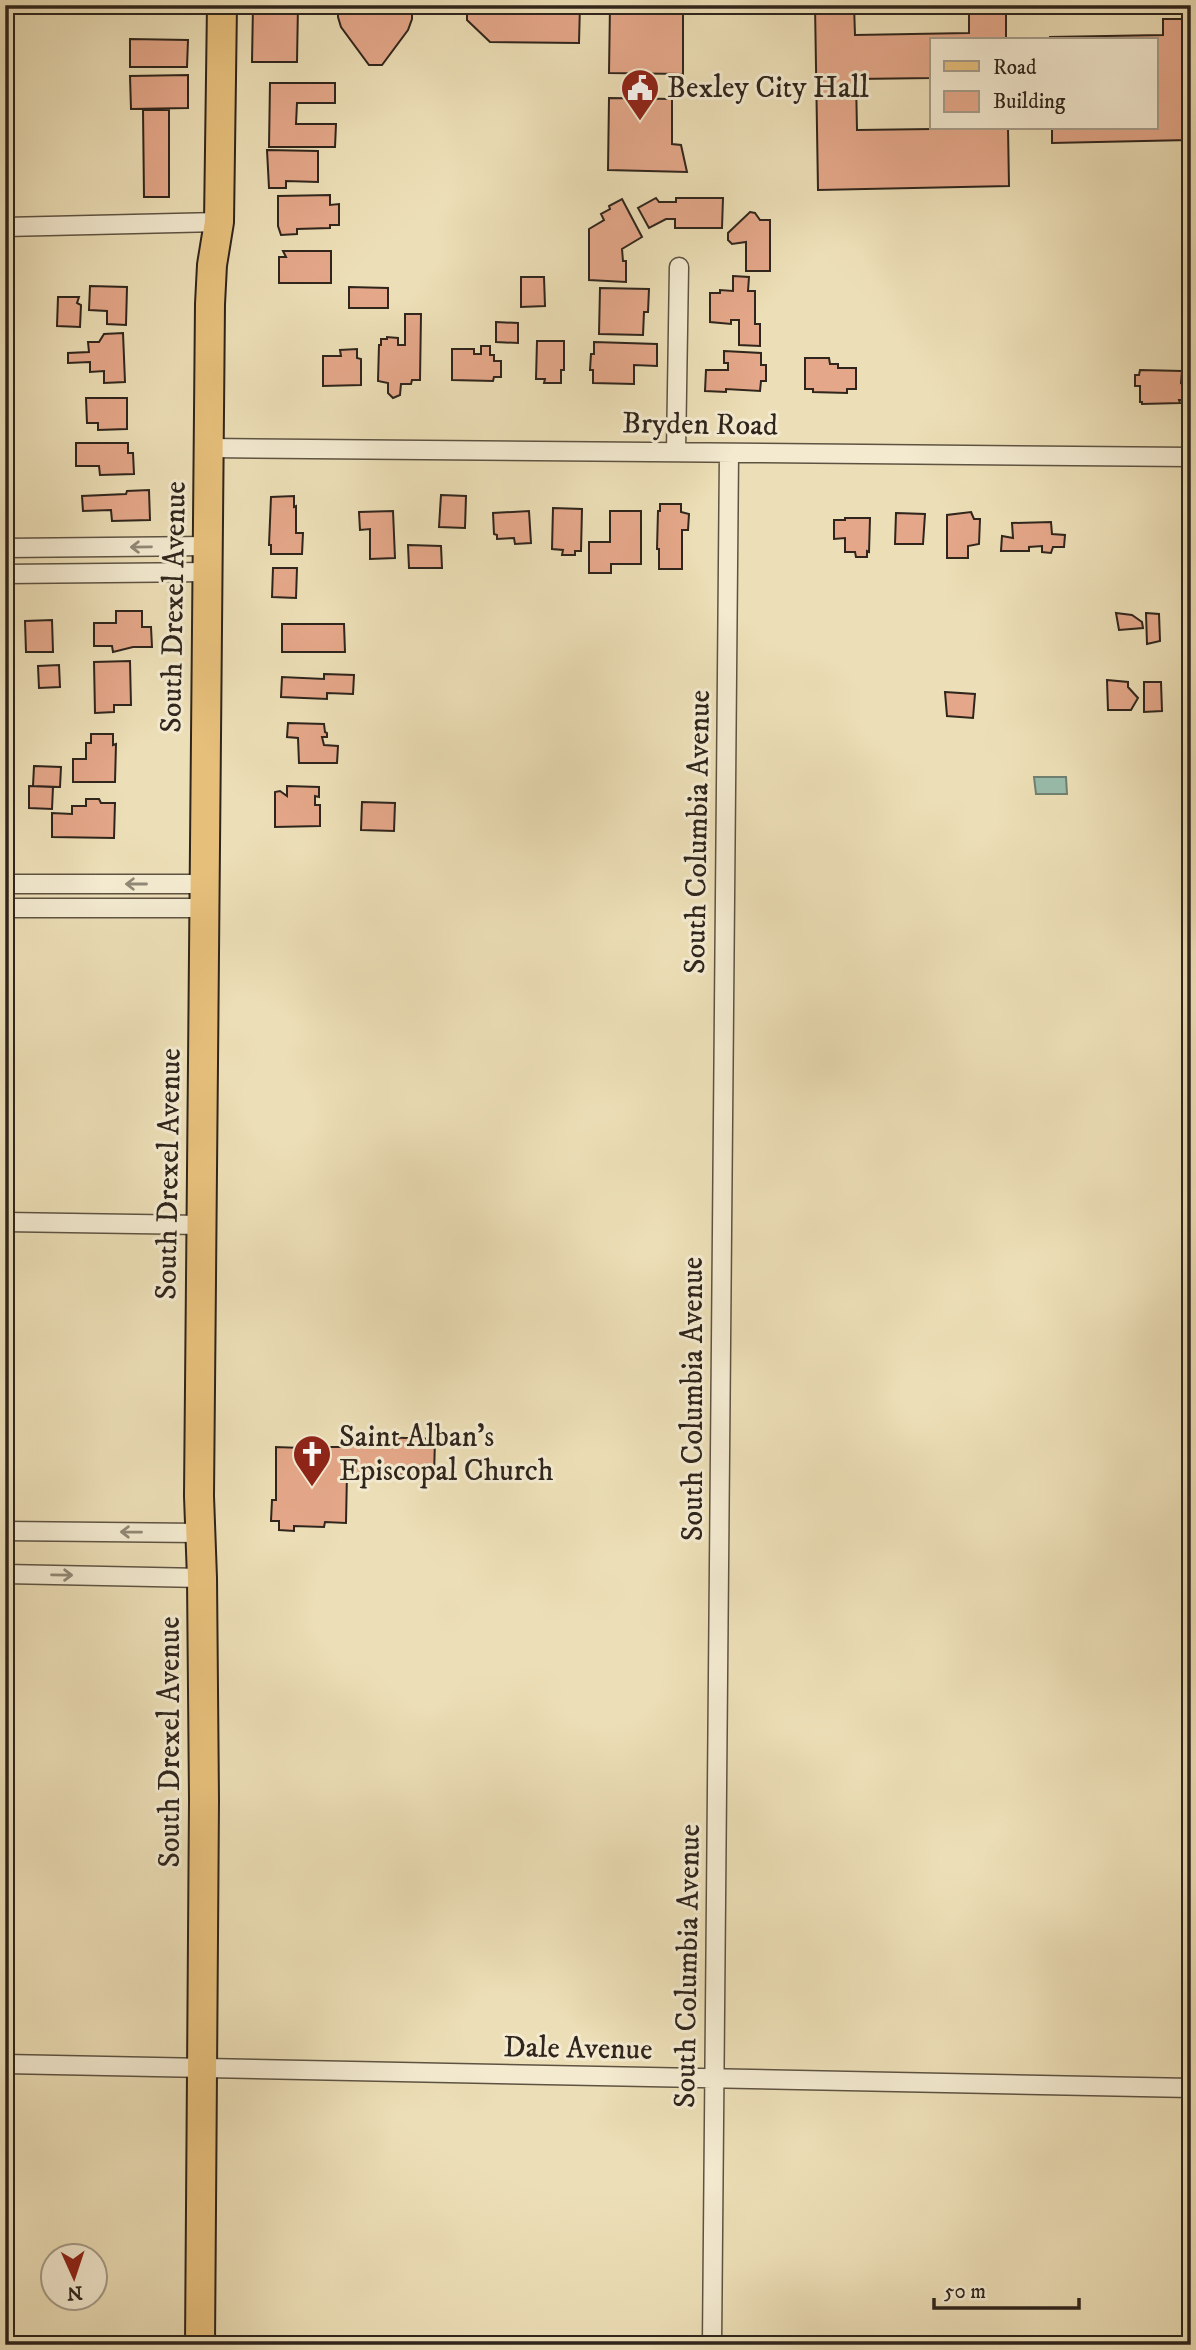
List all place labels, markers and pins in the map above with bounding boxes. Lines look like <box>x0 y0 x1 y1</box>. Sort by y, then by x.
public building icon: Bexley City Hall <box>619 67 661 122</box>
place label: Bexley City Hall <box>667 70 869 107</box>
place label: Saint Alban's Episcopal Church <box>339 1419 554 1490</box>
church icon: Saint Alban's Episcopal Church <box>291 1433 333 1488</box>

